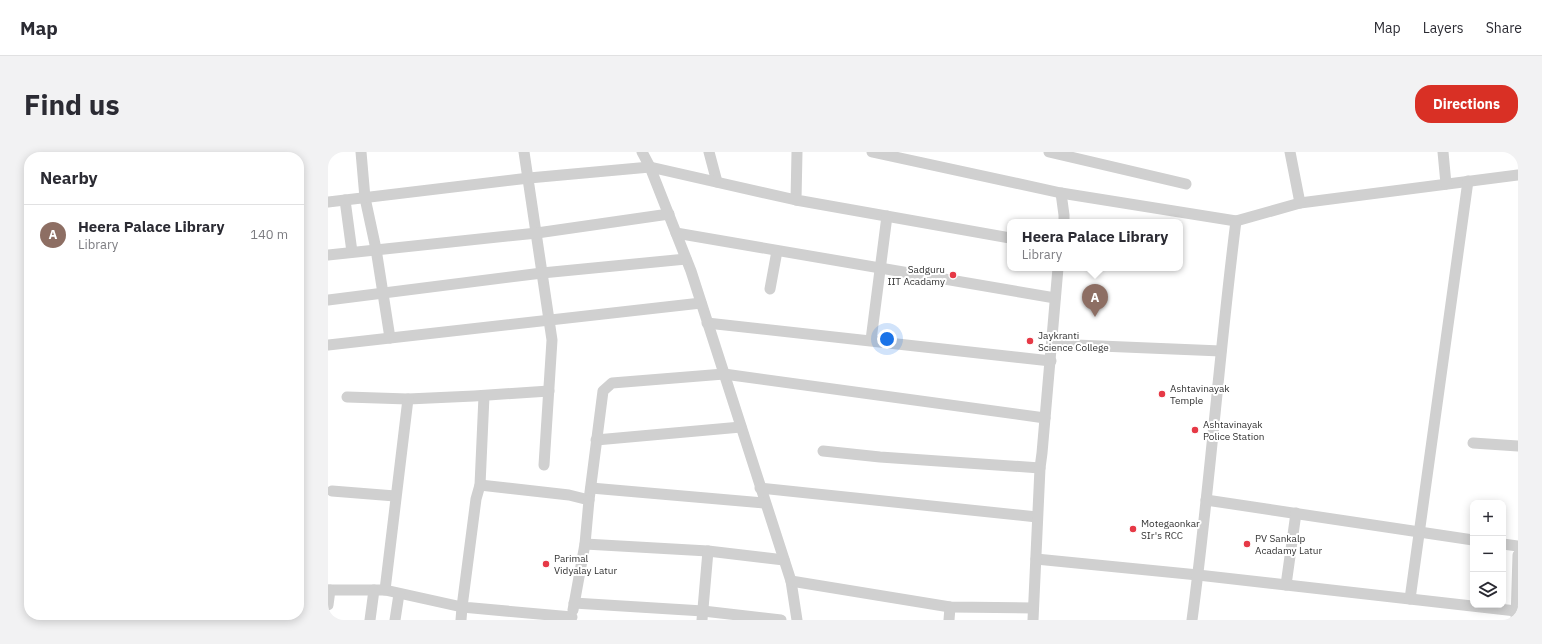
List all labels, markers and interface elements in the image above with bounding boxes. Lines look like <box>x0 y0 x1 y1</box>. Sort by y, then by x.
text: Map <box>20 16 58 40</box>
text: Map <box>1374 19 1401 37</box>
text: Layers <box>1423 19 1464 37</box>
text: Share <box>1486 19 1522 37</box>
button: Directions <box>1415 85 1518 123</box>
text: Find us <box>24 86 120 123</box>
text: Nearby <box>40 167 98 189</box>
text: Heera Palace Library <box>78 217 224 236</box>
popup <box>1007 219 1183 271</box>
text: A <box>49 226 57 243</box>
text: 140 m <box>250 226 288 243</box>
text: Heera Palace Library <box>1022 227 1168 246</box>
text: Library <box>78 236 118 253</box>
text: Library <box>1022 246 1062 263</box>
place label: Sadguru IIT Acadamy <box>887 263 945 288</box>
marker: Sadguru IIT Acadamy <box>948 270 958 280</box>
pin: A <box>1082 284 1108 317</box>
your location <box>877 329 897 349</box>
place label: Jaykranti Science College <box>1038 329 1109 354</box>
marker: Jaykranti Science College <box>1025 336 1035 346</box>
place label: Ashtavinayak Temple <box>1170 382 1230 407</box>
marker: Ashtavinayak Temple <box>1157 389 1167 399</box>
place label: Ashtavinayak Police Station <box>1203 418 1264 443</box>
marker: Ashtavinayak Police Station <box>1190 425 1200 435</box>
map controls <box>1470 500 1506 608</box>
button: + <box>1470 500 1506 536</box>
place label: Motegaonkar SIr's RCC <box>1141 517 1200 542</box>
marker: Motegaonkar SIr's RCC <box>1128 524 1138 534</box>
place label: PV Sankalp Acadamy Latur <box>1255 532 1322 557</box>
button: − <box>1470 536 1506 572</box>
marker: PV Sankalp Acadamy Latur <box>1242 539 1252 549</box>
place label: Parimal Vidyalay Latur <box>554 552 617 577</box>
marker: Parimal Vidyalay Latur <box>541 559 551 569</box>
button: layers <box>1470 572 1506 608</box>

